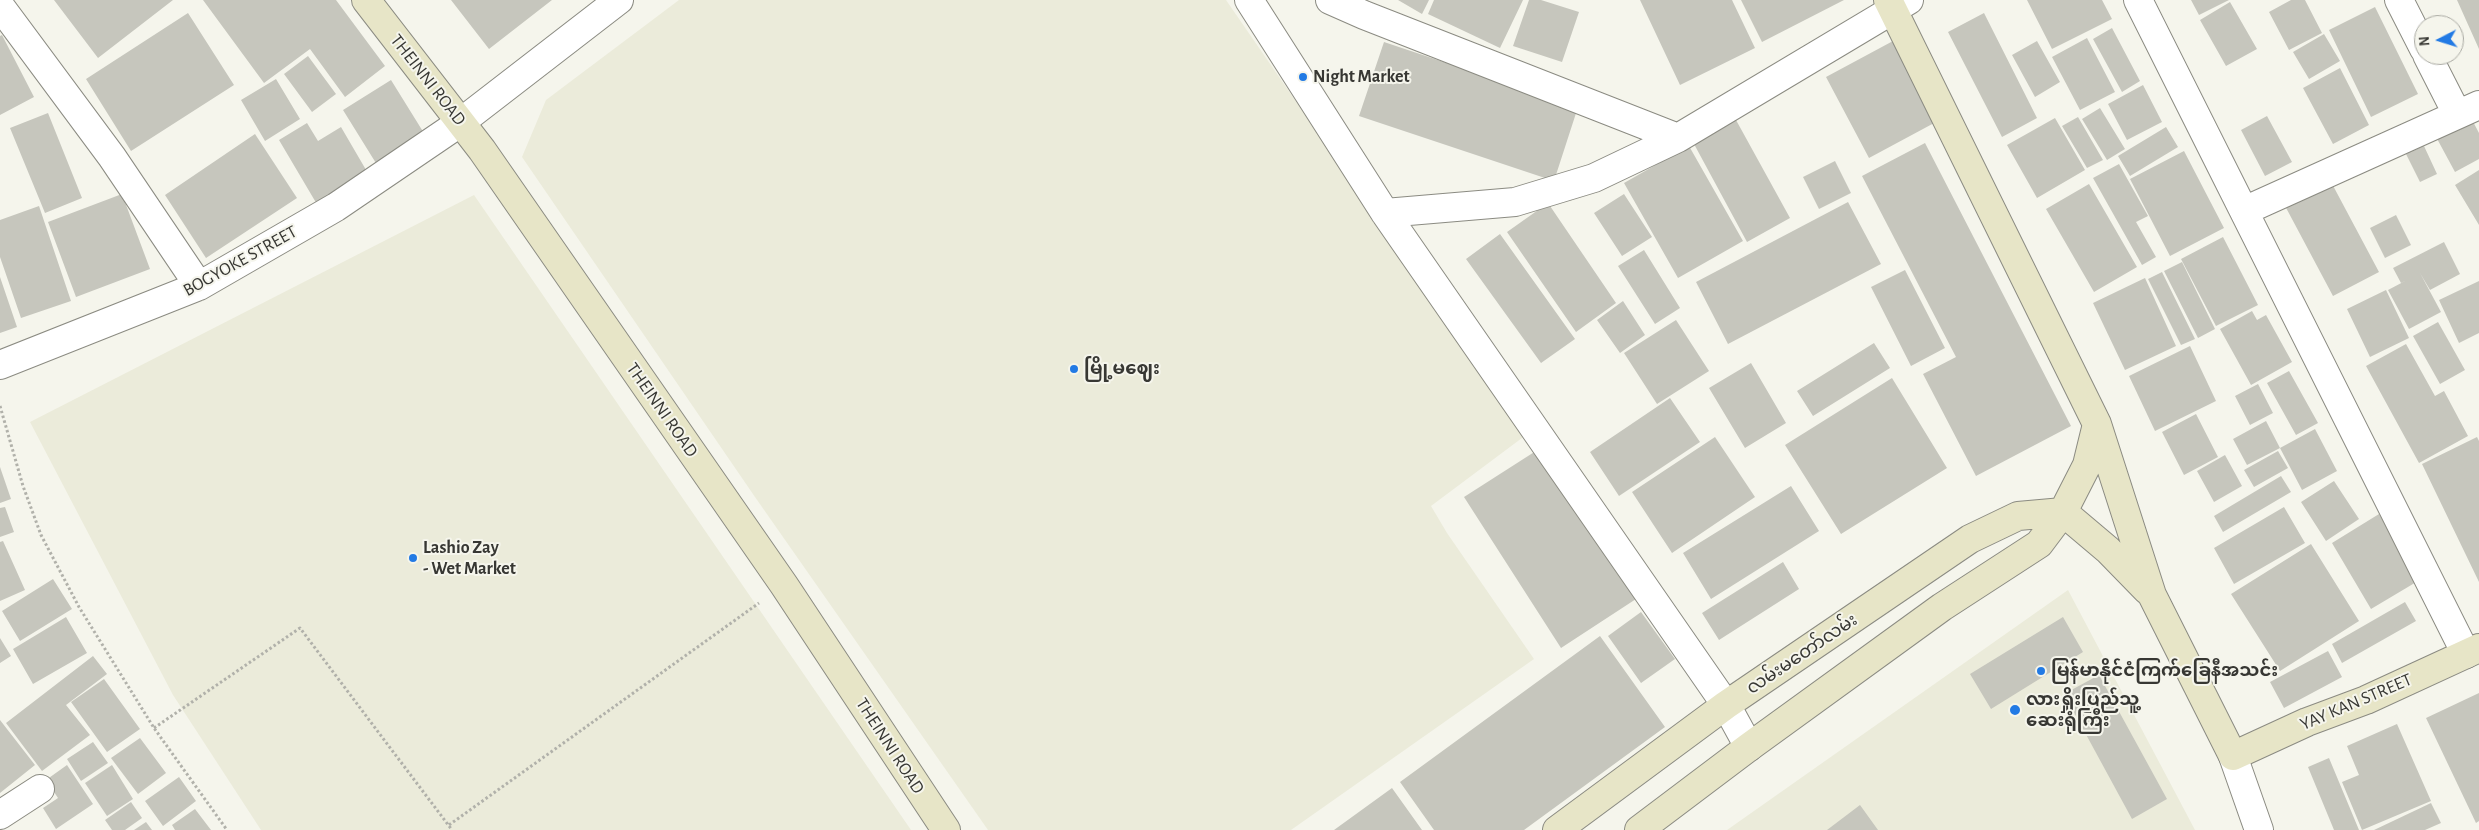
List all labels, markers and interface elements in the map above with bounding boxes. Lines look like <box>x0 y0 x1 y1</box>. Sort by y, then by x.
north arrow <box>2414 15 2464 65</box>
street label: THEINNI ROAD <box>386 30 470 130</box>
text: N <box>2418 36 2432 47</box>
place label: Night Market <box>1313 66 1410 88</box>
marker: Night Market <box>1297 71 1309 83</box>
street label: BOGYOKE STREET <box>179 221 301 301</box>
place label: မြို့မဈေး <box>1084 358 1160 380</box>
street label: THEINNI ROAD <box>622 359 702 461</box>
marker: မြို့မဈေး <box>1068 363 1080 375</box>
place label: Lashio Zay - Wet Market <box>423 537 516 580</box>
marker: Lashio Zay - Wet Market <box>407 552 419 564</box>
street label: လမ်းမတော်လမ်း <box>1742 609 1862 699</box>
place label: မြန်မာနိုင်ငံကြက်ခြေနီအသင်း <box>2051 660 2278 682</box>
marker: မြန်မာနိုင်ငံကြက်ခြေနီအသင်း <box>2035 665 2047 677</box>
street label: YAY KAN STREET <box>2297 669 2415 735</box>
place label: လားရှိုးပြည်သူ့ ဆေးရုံကြီး <box>2026 689 2139 732</box>
street label: THEINNI ROAD <box>851 694 929 798</box>
marker: လားရှိုးပြည်သူ့ ဆေးရုံကြီး <box>2008 703 2022 717</box>

